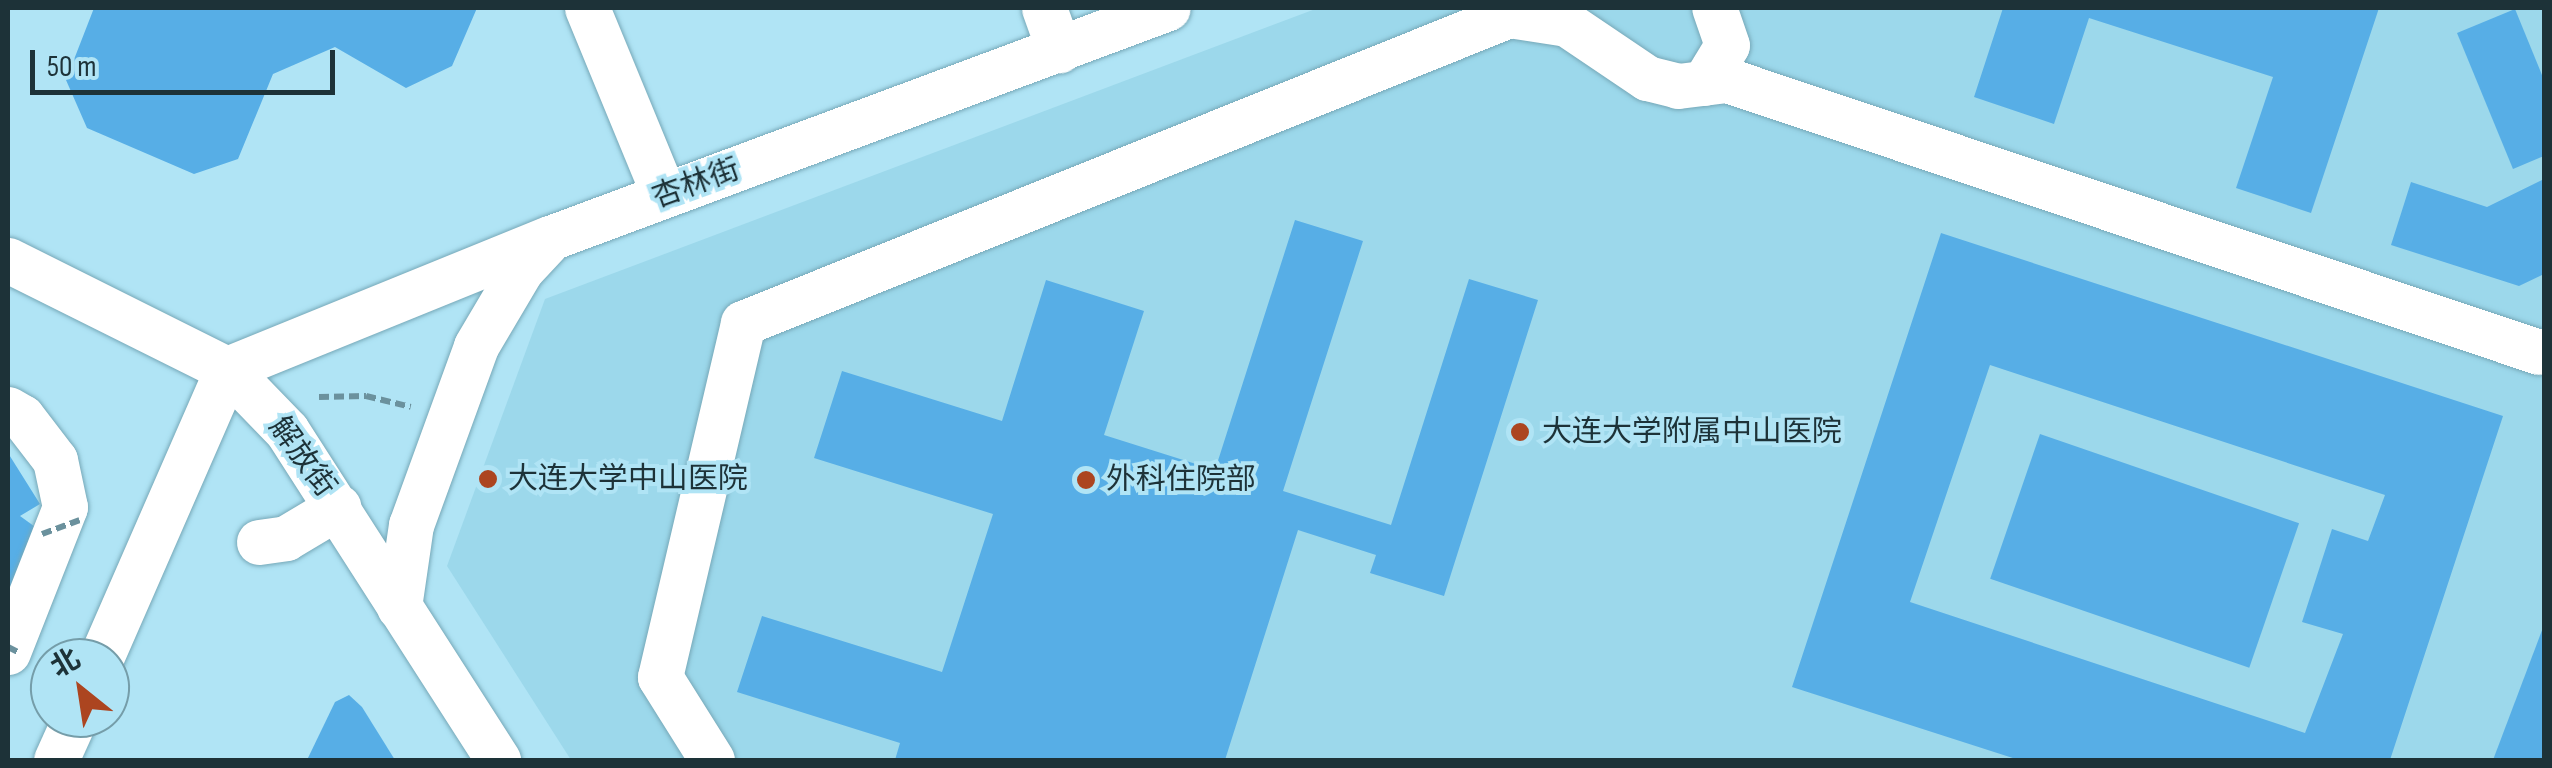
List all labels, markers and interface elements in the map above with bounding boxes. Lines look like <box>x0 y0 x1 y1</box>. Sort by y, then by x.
scale bar <box>35 30 340 92</box>
text: 50 m <box>47 49 96 85</box>
street label: 杏林街 <box>648 152 744 216</box>
street label: 解放街 <box>261 410 343 504</box>
place label: 大连大学附属中山医院 <box>1542 414 1842 450</box>
marker: 大连大学附属中山医院 <box>1507 419 1533 445</box>
place label: 大连大学中山医院 <box>508 461 748 497</box>
place label: 外科住院部 <box>1106 462 1256 498</box>
marker: 大连大学中山医院 <box>477 468 499 490</box>
marker: 外科住院部 <box>1075 469 1097 491</box>
north arrow <box>30 638 130 738</box>
text: 北 <box>45 642 86 685</box>

